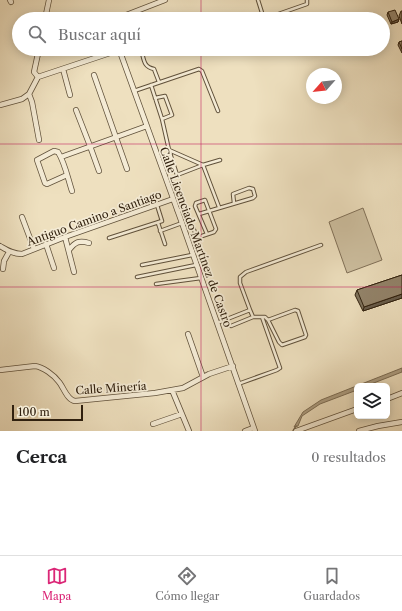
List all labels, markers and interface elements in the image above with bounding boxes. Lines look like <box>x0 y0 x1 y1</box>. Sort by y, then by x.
search box <box>12 12 390 56</box>
icon: search <box>26 23 48 45</box>
text: Buscar aquí <box>58 25 141 44</box>
north arrow <box>306 68 342 104</box>
street label: Calle Licenciado Martínez de Castro <box>157 145 235 329</box>
street label: Antiguo Camino a Santiago <box>24 187 164 249</box>
street label: Calle Minería <box>75 379 147 397</box>
map controls <box>354 383 390 419</box>
button: layers <box>354 383 390 419</box>
scale bar <box>12 403 83 422</box>
text: 100 m <box>18 405 50 419</box>
text: Cerca <box>16 447 67 467</box>
text: 0 resultados <box>311 449 386 465</box>
tab: Mapa <box>42 565 71 603</box>
tab: Cómo llegar <box>155 565 219 603</box>
tab: Guardados <box>303 565 360 603</box>

